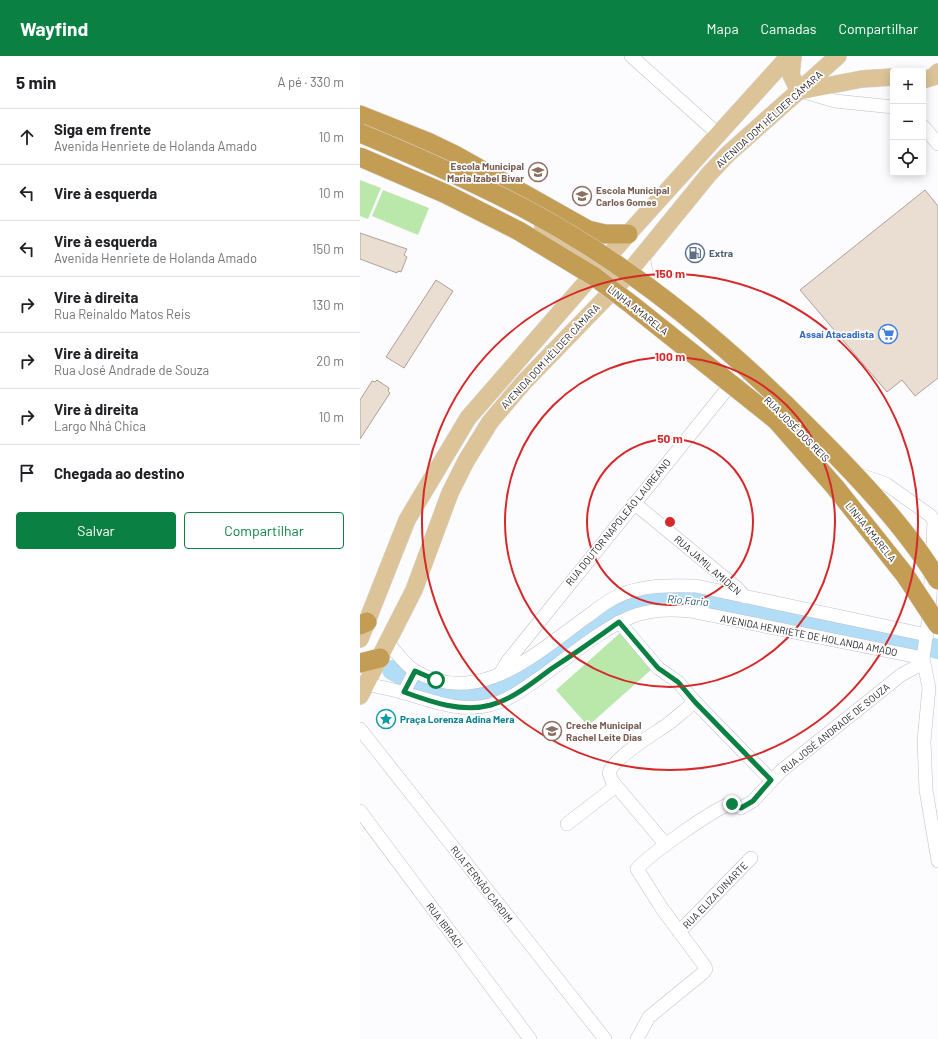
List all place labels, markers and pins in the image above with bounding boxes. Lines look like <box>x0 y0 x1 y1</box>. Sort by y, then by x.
place label: Escola Municipal Maria Izabel Bivar <box>447 160 524 184</box>
school or university icon: Escola Municipal Maria Izabel Bivar <box>527 161 549 183</box>
place label: Escola Municipal Carlos Gomes <box>596 184 669 208</box>
school or university icon: Escola Municipal Carlos Gomes <box>571 185 593 207</box>
fuel station icon: Extra <box>684 242 706 264</box>
place label: Extra <box>709 247 733 259</box>
supermarket icon: Assaí Atacadista <box>877 323 899 345</box>
place label: Assaí Atacadista <box>799 328 874 340</box>
centre of rings <box>663 515 677 529</box>
place icon: Praça Lorenza Adina Mera <box>375 708 397 730</box>
place label: Praça Lorenza Adina Mera <box>400 713 515 725</box>
place label: Creche Municipal Rachel Leite Dias <box>566 719 642 743</box>
school or university icon: Creche Municipal Rachel Leite Dias <box>541 720 563 742</box>

